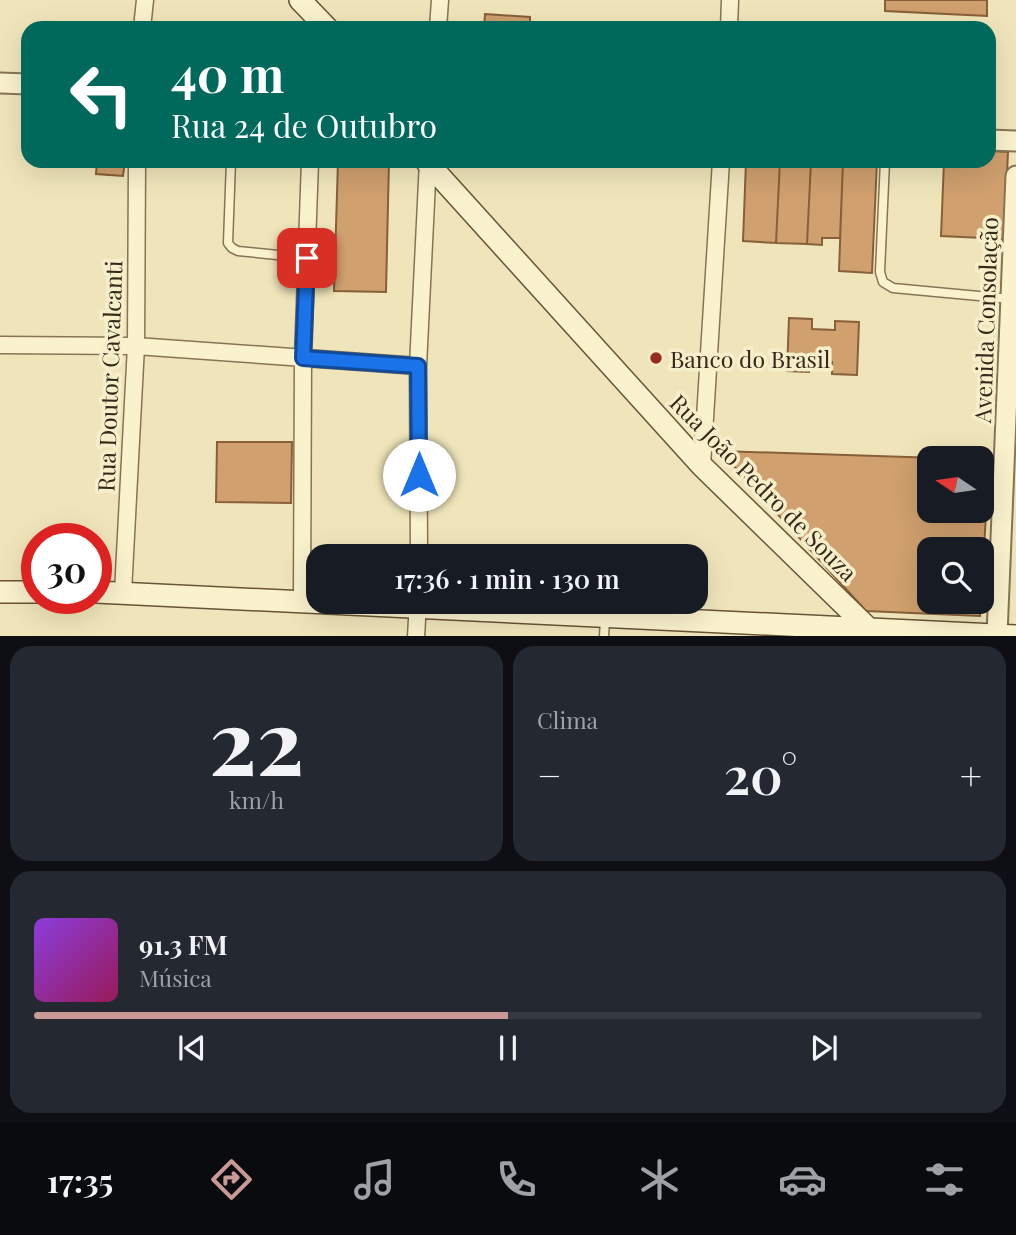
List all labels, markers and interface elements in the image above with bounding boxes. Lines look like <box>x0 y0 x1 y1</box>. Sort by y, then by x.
text: 40 m <box>171 40 284 105</box>
icon: left <box>56 49 147 140</box>
text: Rua 24 de Outubro <box>171 103 437 146</box>
street label: Avenida Consolação <box>966 217 1004 424</box>
pin <box>277 228 337 288</box>
icon: arrive <box>288 239 326 277</box>
street label: Rua Doutor Cavalcanti <box>89 260 129 492</box>
place label: Banco do Brasil <box>670 343 831 374</box>
marker: Banco do Brasil <box>648 350 664 366</box>
street label: Rua João Pedro de Souza <box>664 387 865 588</box>
position arrow <box>382 438 456 512</box>
north arrow <box>917 446 994 523</box>
map controls <box>917 446 994 614</box>
speed limit sign: 30 <box>21 523 112 614</box>
button: search <box>917 537 994 614</box>
text: 17:36 · 1 min · 130 m <box>394 561 620 596</box>
text: 22 <box>209 678 304 799</box>
text: Clima <box>537 704 598 735</box>
text: 20° <box>724 739 798 808</box>
text: − <box>537 749 562 800</box>
text: + <box>960 749 982 800</box>
text: km/h <box>229 784 284 815</box>
text: 91.3 FM <box>139 927 228 962</box>
text: Música <box>139 962 212 993</box>
icon: previous <box>173 1029 211 1067</box>
icon: pause <box>489 1029 527 1067</box>
icon: next <box>805 1029 843 1067</box>
icon: directions <box>207 1155 256 1204</box>
icon: music <box>350 1155 399 1204</box>
icon: phone <box>492 1155 541 1204</box>
icon: climate <box>635 1155 684 1204</box>
icon: car <box>778 1155 827 1204</box>
icon: filters <box>920 1155 969 1204</box>
text: 17:35 <box>47 1158 113 1201</box>

